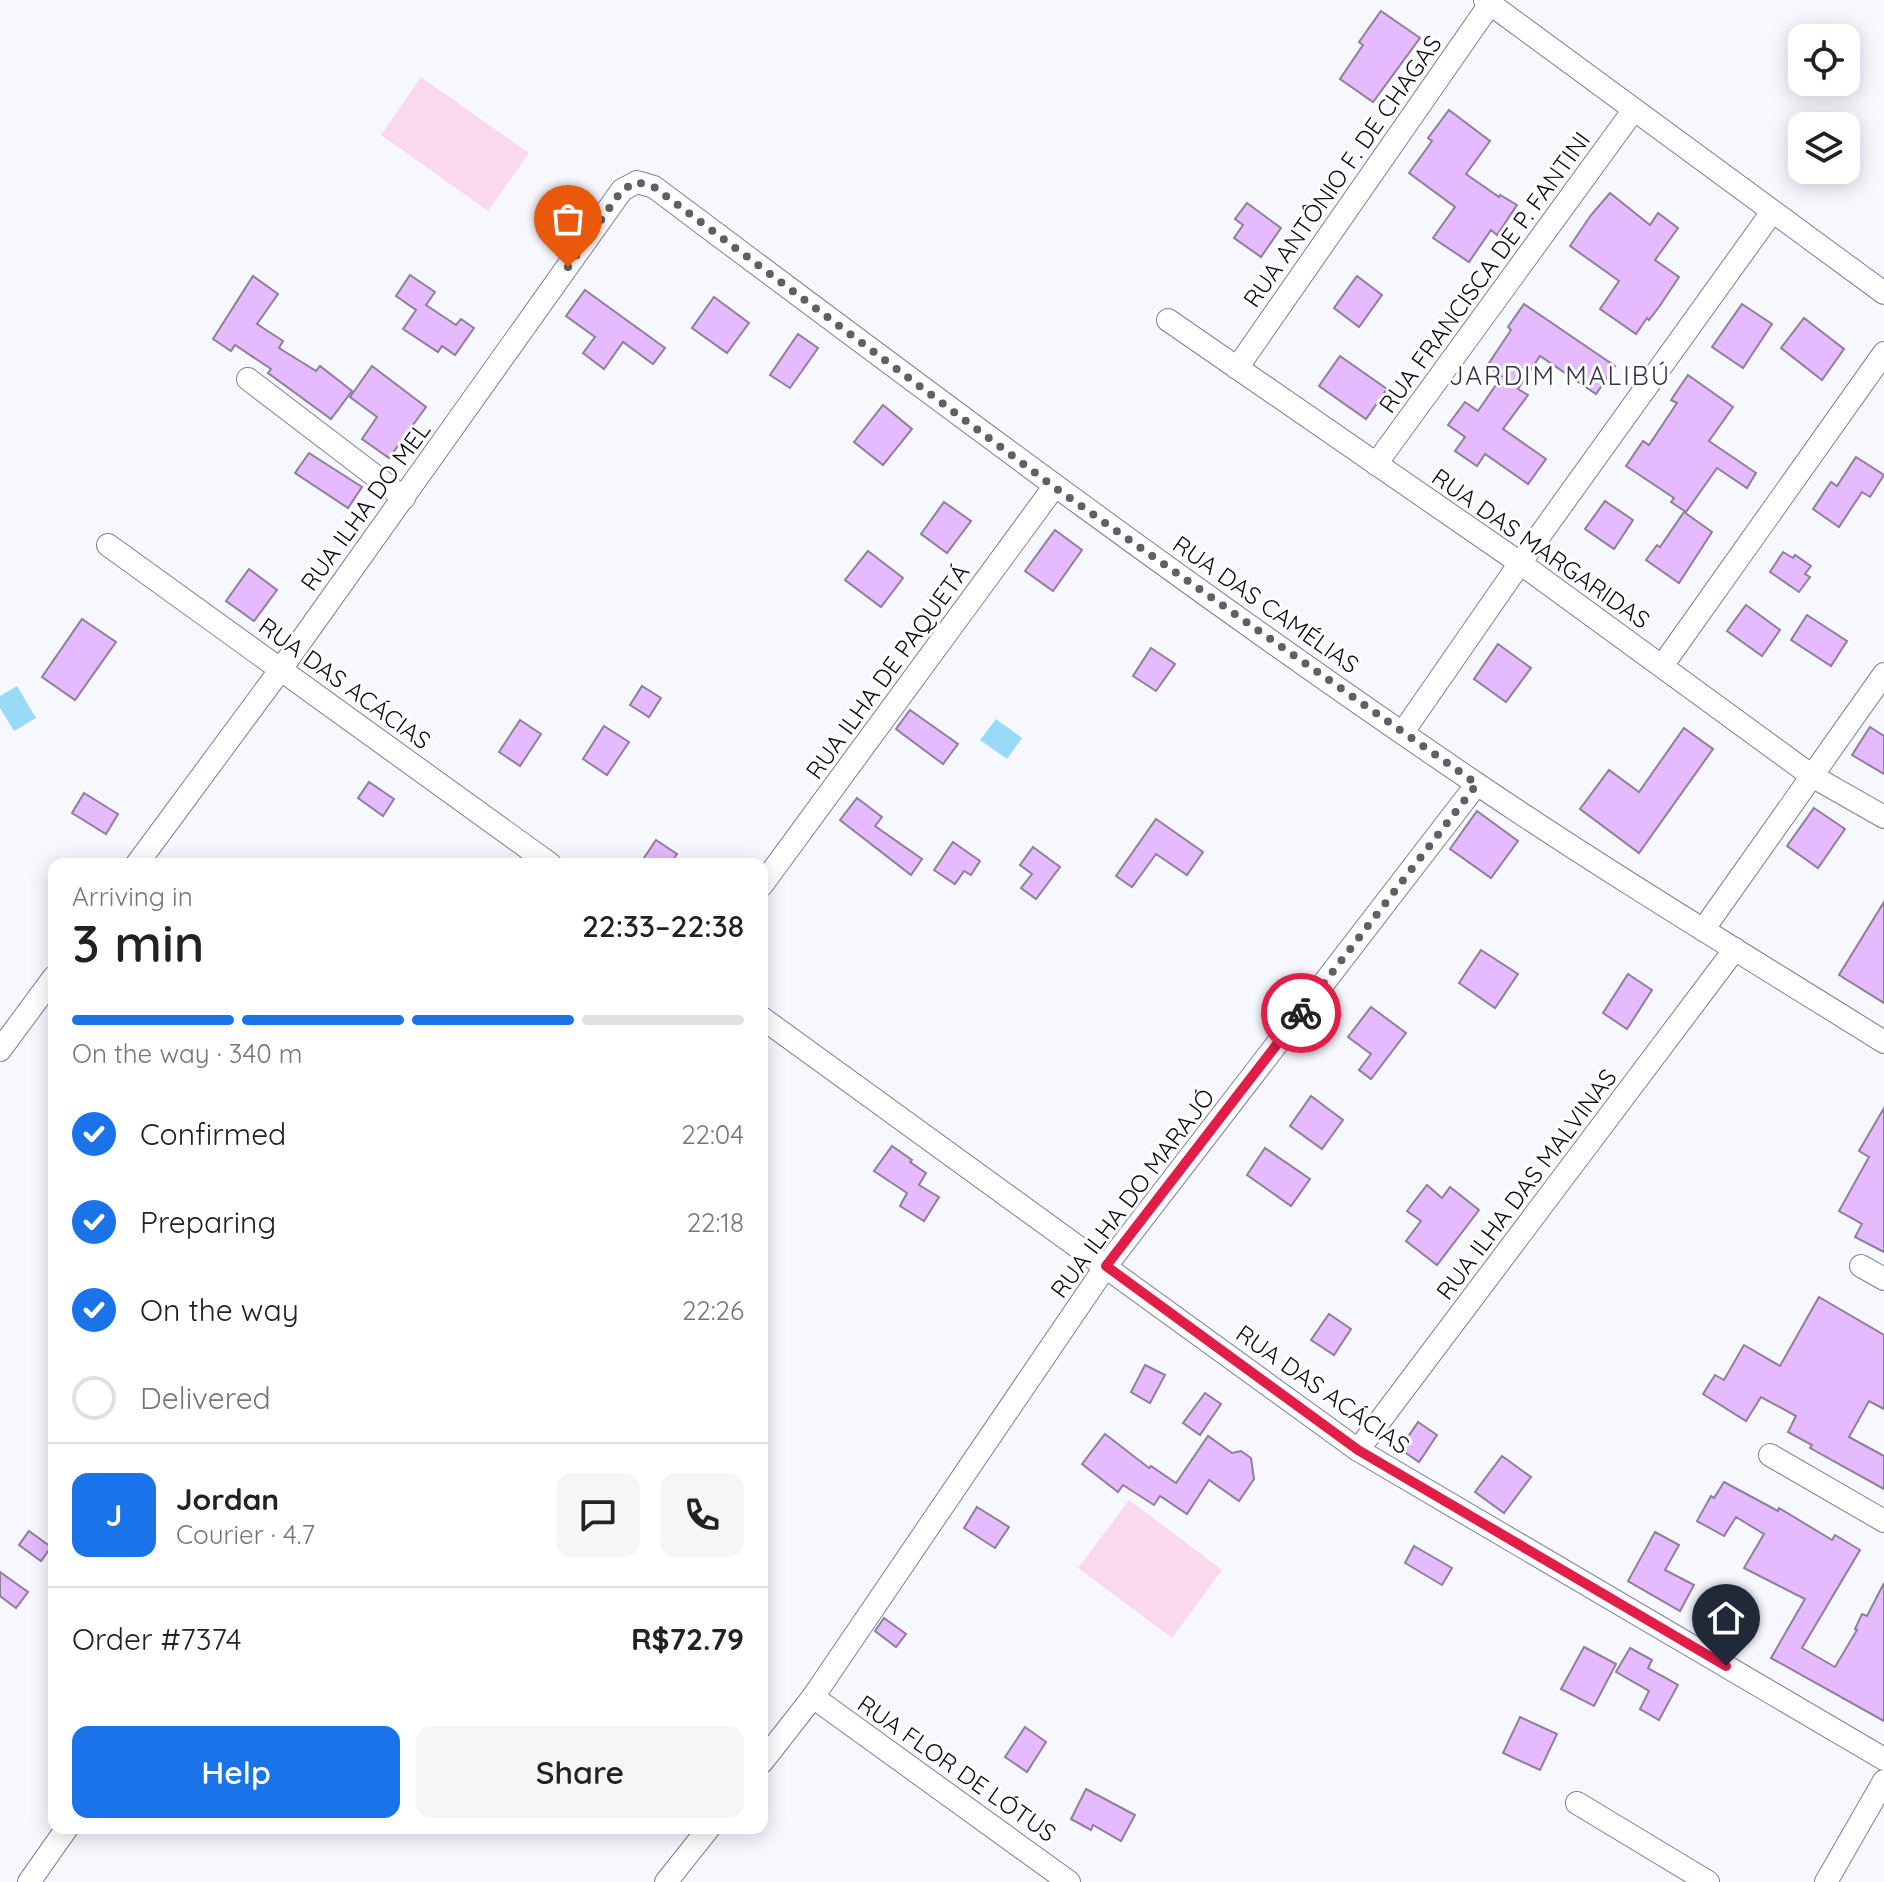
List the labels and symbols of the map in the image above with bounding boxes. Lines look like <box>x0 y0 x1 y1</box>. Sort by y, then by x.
street label: RUA ANTÔNIO F. DE CHAGAS <box>1236 29 1448 313</box>
street label: RUA FRANCISCA DE P. FANTINI <box>1372 125 1596 419</box>
pin <box>534 185 602 267</box>
district label: JARDIM MALIBÚ <box>1449 359 1671 392</box>
street label: RUA ILHA DO MEL <box>294 415 436 596</box>
street label: RUA DAS MARGARIDAS <box>1426 461 1656 635</box>
street label: RUA DAS CAMÉLIAS <box>1167 529 1365 679</box>
street label: RUA ILHA DE PAQUETÁ <box>799 558 975 784</box>
street label: RUA DAS ACÁCIAS <box>253 611 437 755</box>
courier <box>1261 973 1341 1053</box>
street label: RUA ILHA DAS MALVINAS <box>1429 1063 1623 1305</box>
street label: RUA ILHA DO MARAJÓ <box>1043 1082 1221 1304</box>
street label: RUA DAS ACÁCIAS <box>1230 1318 1416 1460</box>
pin <box>1692 1584 1760 1666</box>
street label: RUA FLOR DE LÓTUS <box>852 1688 1062 1848</box>

